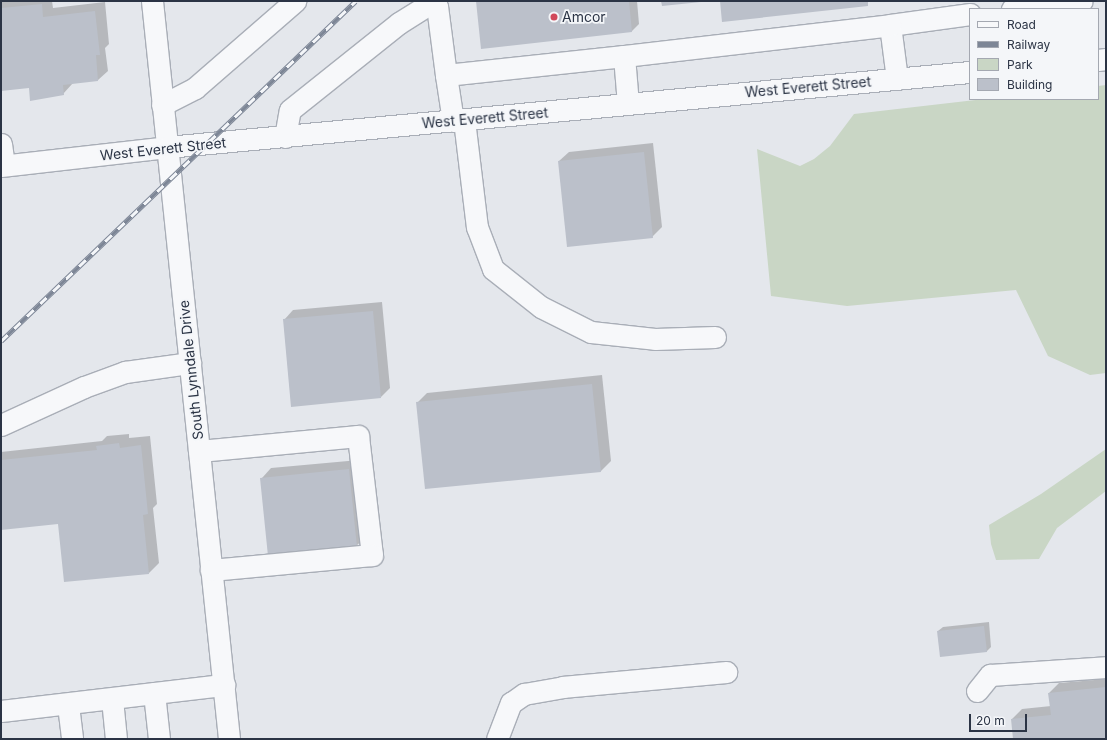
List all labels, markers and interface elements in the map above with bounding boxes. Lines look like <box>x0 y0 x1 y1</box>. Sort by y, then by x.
legend <box>969 8 1099 100</box>
place label: Amcor <box>562 9 606 25</box>
marker: Amcor <box>549 12 559 22</box>
text: Road <box>1007 17 1036 32</box>
text: Railway <box>1007 37 1050 52</box>
text: Park <box>1007 57 1033 72</box>
street label: West Everett Street <box>744 73 872 101</box>
text: Building <box>1007 77 1052 92</box>
street label: West Everett Street <box>421 104 549 132</box>
street label: West Everett Street <box>99 134 227 164</box>
street label: South Lynndale Drive <box>175 299 207 441</box>
scale bar <box>971 706 1029 732</box>
text: 20 m <box>976 713 1005 728</box>

